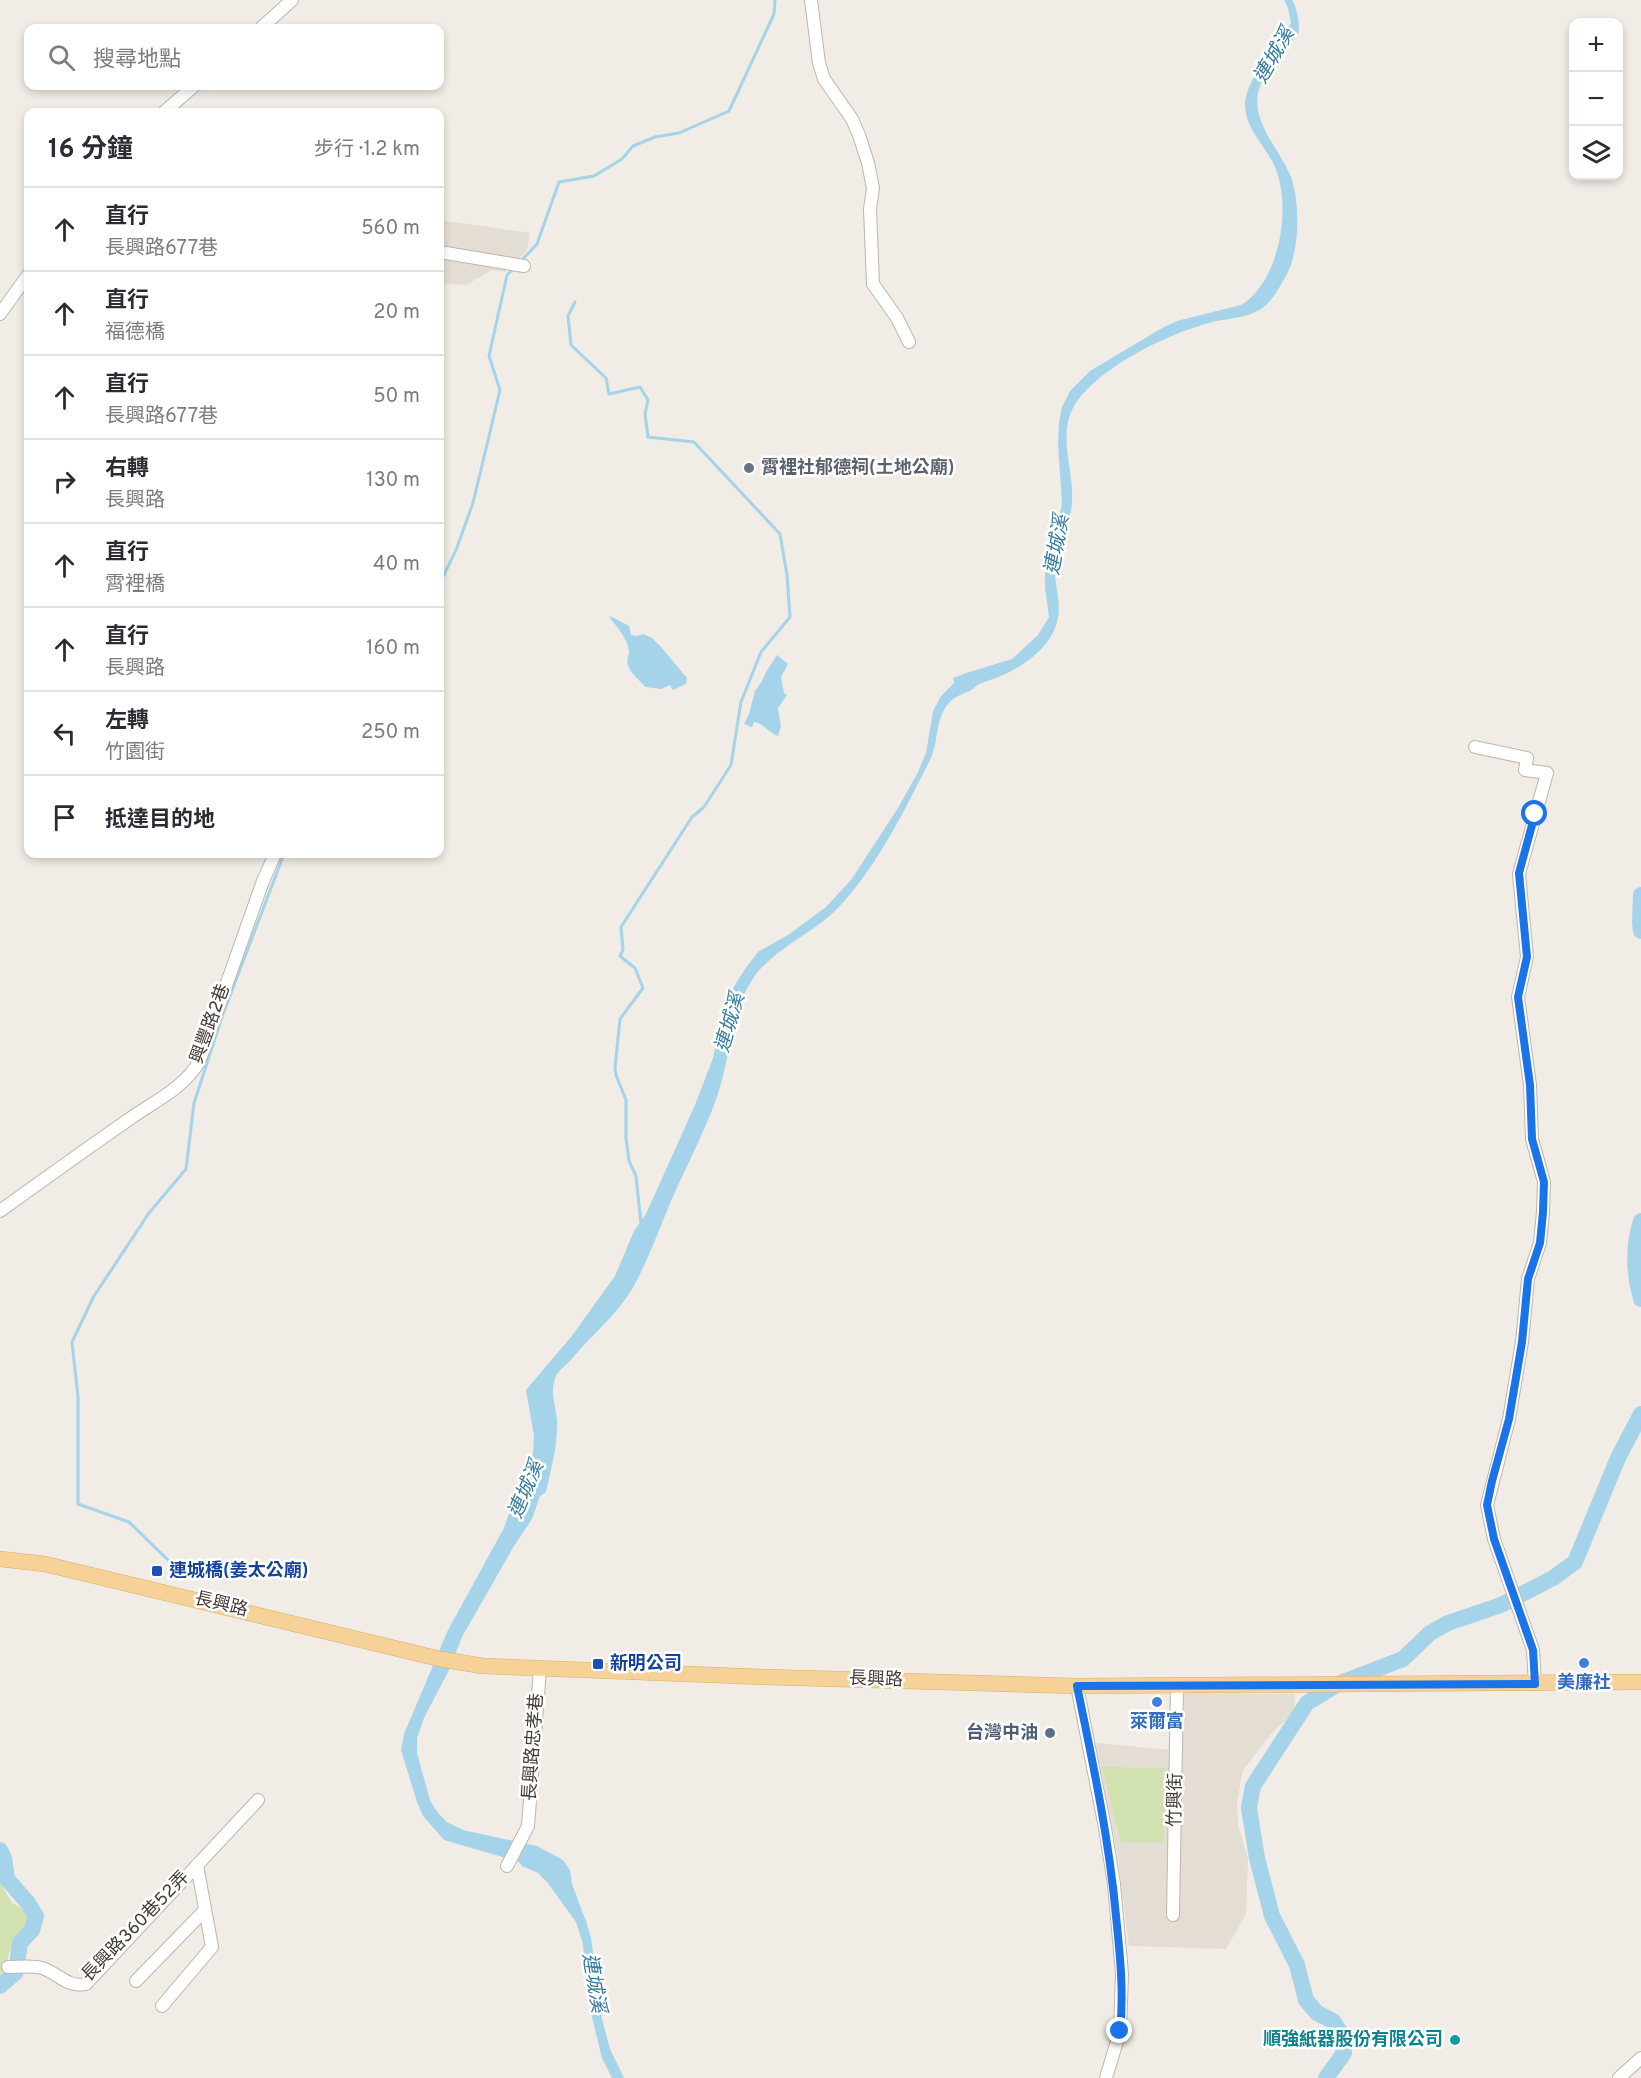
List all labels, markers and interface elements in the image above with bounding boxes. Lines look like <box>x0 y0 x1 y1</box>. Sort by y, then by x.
map controls <box>1569 18 1623 180</box>
button: + <box>1569 18 1623 72</box>
water label: 連城溪 <box>1249 21 1303 88</box>
search box <box>24 24 444 90</box>
icon: search <box>45 41 78 74</box>
text: 搜尋地點 <box>93 47 181 74</box>
button: − <box>1569 72 1623 126</box>
button: layers <box>1569 126 1623 180</box>
text: 16 分鐘 <box>48 134 133 167</box>
text: 步行 · 1.2 km <box>314 137 420 163</box>
text: 直行 <box>105 204 149 231</box>
icon: ahead <box>48 213 81 246</box>
text: 560 m <box>361 216 420 242</box>
text: 長興路677巷 <box>105 236 218 262</box>
text: 直行 <box>105 288 149 315</box>
icon: ahead <box>48 297 81 330</box>
text: 20 m <box>373 300 420 326</box>
text: 福德橋 <box>105 320 165 346</box>
text: 直行 <box>105 372 149 399</box>
icon: ahead <box>48 381 81 414</box>
text: 50 m <box>373 384 420 410</box>
text: 長興路677巷 <box>105 404 218 430</box>
text: 右轉 <box>105 456 149 483</box>
place label: 霄裡社郁德祠(土地公廟) <box>761 456 954 480</box>
marker: 霄裡社郁德祠(土地公廟) <box>742 461 756 475</box>
icon: right <box>48 465 81 498</box>
text: 130 m <box>366 468 420 494</box>
text: 長興路 <box>105 488 165 514</box>
water label: 連城溪 <box>1040 510 1077 577</box>
text: 直行 <box>105 540 149 567</box>
icon: ahead <box>48 549 81 582</box>
text: 40 m <box>373 552 420 578</box>
text: 霄裡橋 <box>105 572 165 598</box>
text: 直行 <box>105 624 149 651</box>
icon: ahead <box>48 633 81 666</box>
text: 160 m <box>366 636 420 662</box>
text: 長興路 <box>105 656 165 682</box>
text: 左轉 <box>105 708 149 735</box>
icon: left <box>48 717 81 750</box>
text: 250 m <box>361 720 420 746</box>
text: 竹園街 <box>105 740 165 766</box>
route start <box>1521 800 1547 826</box>
icon: arrive <box>48 801 81 834</box>
text: 抵達目的地 <box>105 807 215 834</box>
street label: 興豐路2巷 <box>186 981 236 1067</box>
water label: 連城溪 <box>710 988 753 1055</box>
water label: 連城溪 <box>503 1455 552 1523</box>
place label: 連城橋(姜太公廟) <box>169 1560 308 1583</box>
marker: 連城橋(姜太公廟) <box>150 1564 164 1578</box>
street label: 長興路 <box>192 1588 250 1622</box>
place label: 新明公司 <box>610 1653 682 1676</box>
marker: 美廉社 <box>1577 1656 1591 1670</box>
marker: 新明公司 <box>591 1657 605 1671</box>
street label: 長興路 <box>849 1668 903 1692</box>
place label: 美廉社 <box>1557 1672 1611 1695</box>
street label: 長興路忠孝巷 <box>519 1692 549 1802</box>
marker: 萊爾富 <box>1150 1695 1164 1709</box>
place label: 萊爾富 <box>1130 1711 1184 1734</box>
place label: 台灣中油 <box>966 1722 1038 1745</box>
marker: 台灣中油 <box>1043 1726 1057 1740</box>
street label: 竹興街 <box>1164 1773 1188 1827</box>
street label: 長興路360巷52弄 <box>77 1867 195 1987</box>
water label: 連城溪 <box>575 1951 611 2018</box>
route end <box>1106 2017 1132 2043</box>
place label: 順強紙器股份有限公司 <box>1263 2029 1443 2052</box>
marker: 順強紙器股份有限公司 <box>1448 2033 1462 2047</box>

